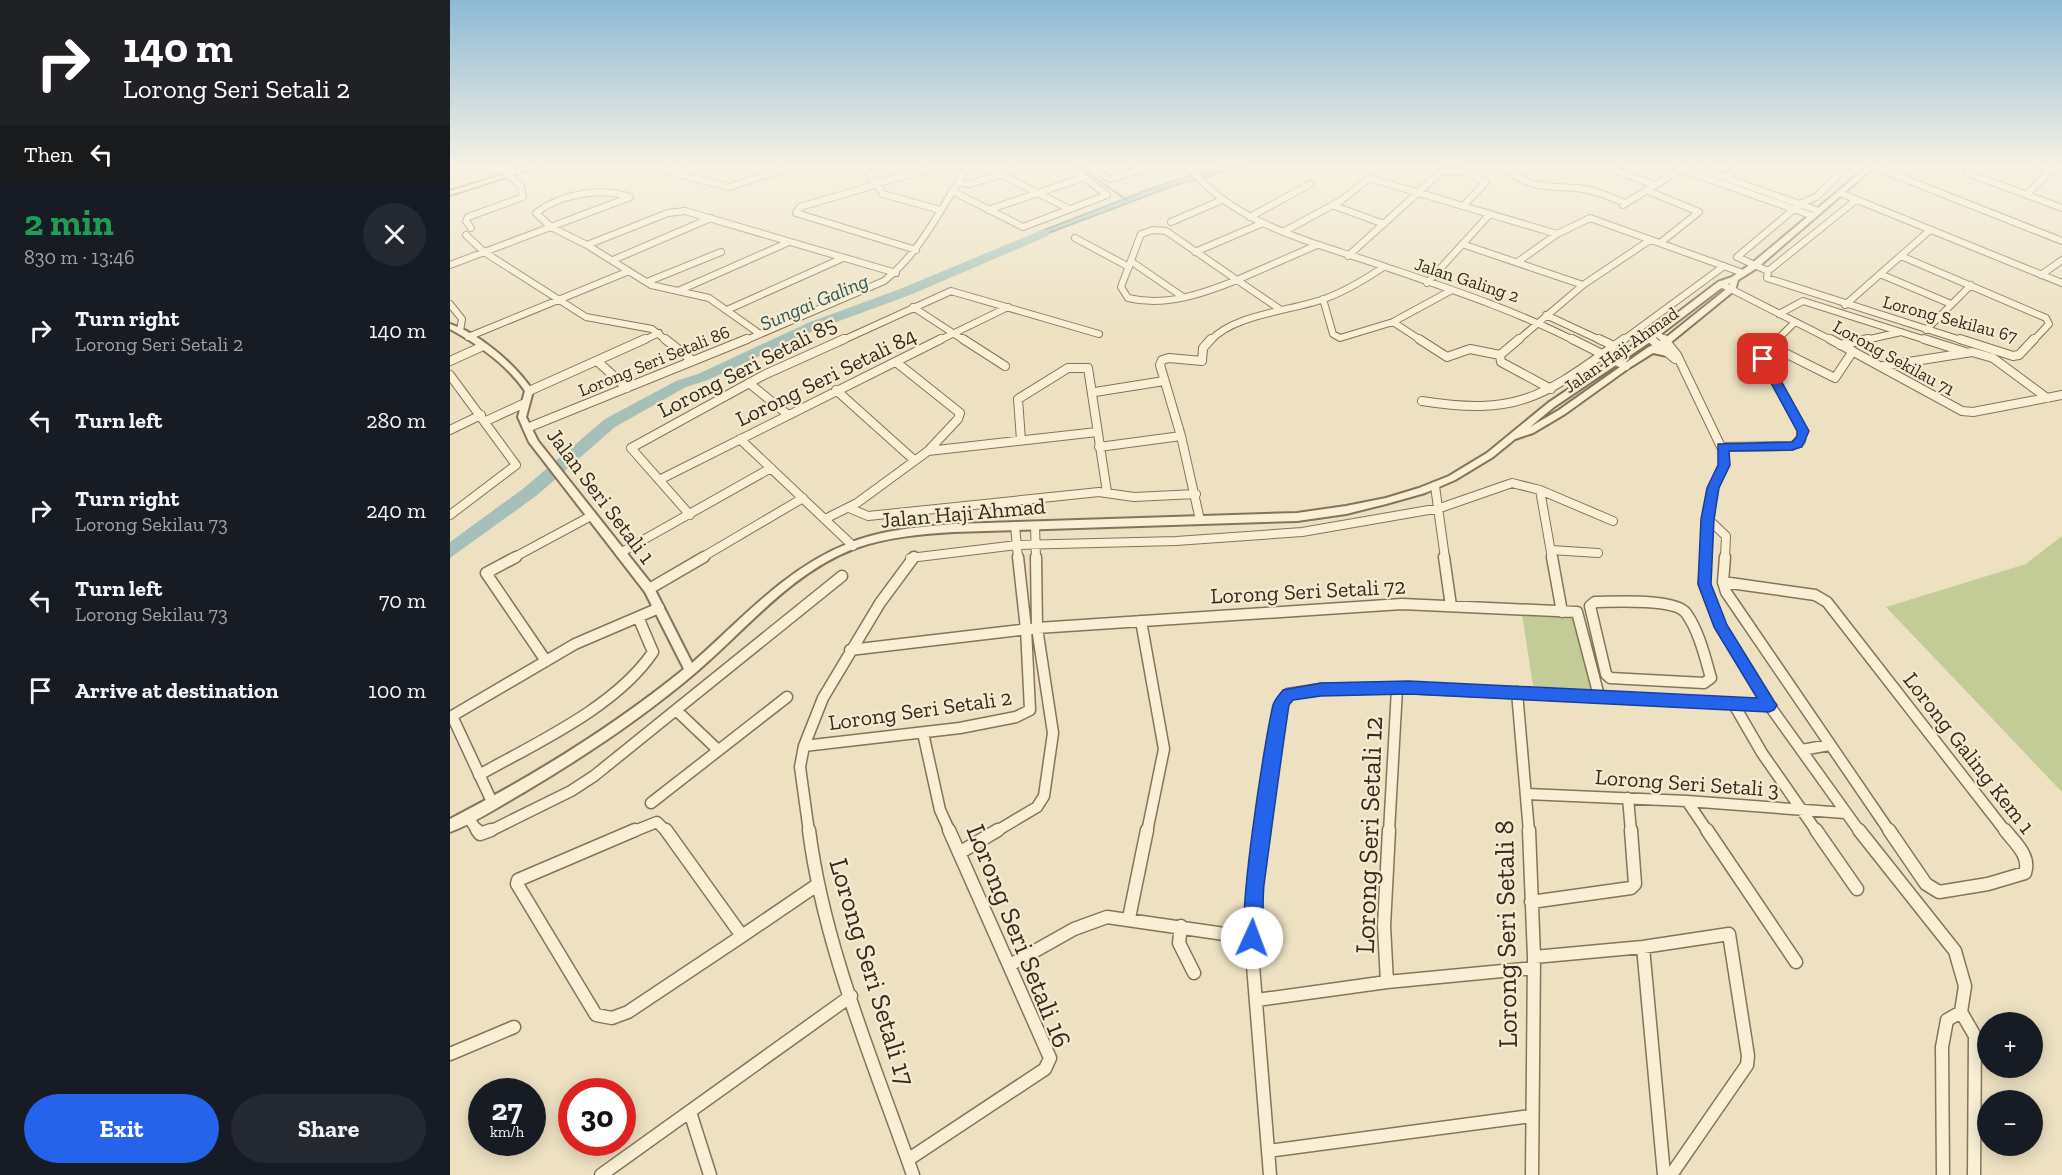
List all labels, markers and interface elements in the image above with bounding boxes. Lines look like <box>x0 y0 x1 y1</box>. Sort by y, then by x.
text: 140 m <box>123 22 233 73</box>
icon: right <box>24 24 102 102</box>
text: Lorong Seri Setali 2 <box>123 73 350 105</box>
icon: left <box>85 138 118 171</box>
text: Then <box>24 141 73 168</box>
text: 2 min <box>24 201 114 244</box>
button: close <box>363 203 426 266</box>
text: 830 m · 13:46 <box>24 245 135 269</box>
street label: Jalan Galing 2 <box>1412 253 1522 307</box>
water label: Sungai Galing <box>756 268 872 336</box>
street label: Lorong Sekilau 67 <box>1880 290 2020 348</box>
street label: Jalan Haji Ahmad <box>1559 302 1683 398</box>
text: Turn right <box>75 305 179 332</box>
street label: Lorong Seri Setali 85 <box>653 310 841 424</box>
icon: right <box>24 314 57 347</box>
street label: Lorong Sekilau 71 <box>1829 315 1959 401</box>
text: 140 m <box>369 317 426 344</box>
street label: Lorong Seri Setali 86 <box>575 321 733 401</box>
street label: Lorong Seri Setali 84 <box>731 322 921 432</box>
text: Lorong Seri Setali 2 <box>75 332 243 356</box>
pin <box>1737 333 1788 384</box>
icon: arrive <box>1746 342 1779 375</box>
icon: left <box>24 404 57 437</box>
text: Turn left <box>75 407 162 434</box>
text: 280 m <box>366 407 426 434</box>
street label: Jalan Seri Setali 1 <box>541 423 661 570</box>
text: Turn right <box>75 485 179 512</box>
street label: Jalan Haji Ahmad <box>879 492 1047 534</box>
icon: right <box>24 494 57 527</box>
text: 240 m <box>366 497 426 524</box>
text: Lorong Sekilau 73 <box>75 512 228 536</box>
street label: Lorong Seri Setali 72 <box>1210 572 1406 610</box>
text: Turn left <box>75 575 162 602</box>
icon: left <box>24 584 57 617</box>
text: 70 m <box>379 587 426 614</box>
text: Lorong Sekilau 73 <box>75 602 228 626</box>
street label: Lorong Galing Kem 1 <box>1898 667 2041 840</box>
icon: arrive <box>24 674 57 707</box>
text: Arrive at destination <box>75 677 278 704</box>
text: 100 m <box>368 677 426 704</box>
street label: Lorong Seri Setali 2 <box>826 684 1014 736</box>
street label: Lorong Seri Setali 12 <box>1349 716 1389 954</box>
street label: Lorong Seri Setali 3 <box>1594 763 1780 803</box>
street label: Lorong Seri Setali 16 <box>960 820 1078 1052</box>
street label: Lorong Seri Setali 8 <box>1488 820 1524 1048</box>
street label: Lorong Seri Setali 17 <box>822 855 922 1090</box>
position arrow <box>1220 906 1284 970</box>
map controls <box>1977 1012 2043 1156</box>
button: + <box>1977 1012 2043 1078</box>
speed limit sign: 30 <box>558 1078 636 1156</box>
button: − <box>1977 1090 2043 1156</box>
text: 27 <box>492 1092 522 1128</box>
button: Exit <box>24 1094 219 1163</box>
button: Share <box>231 1094 426 1163</box>
text: km/h <box>490 1123 524 1141</box>

